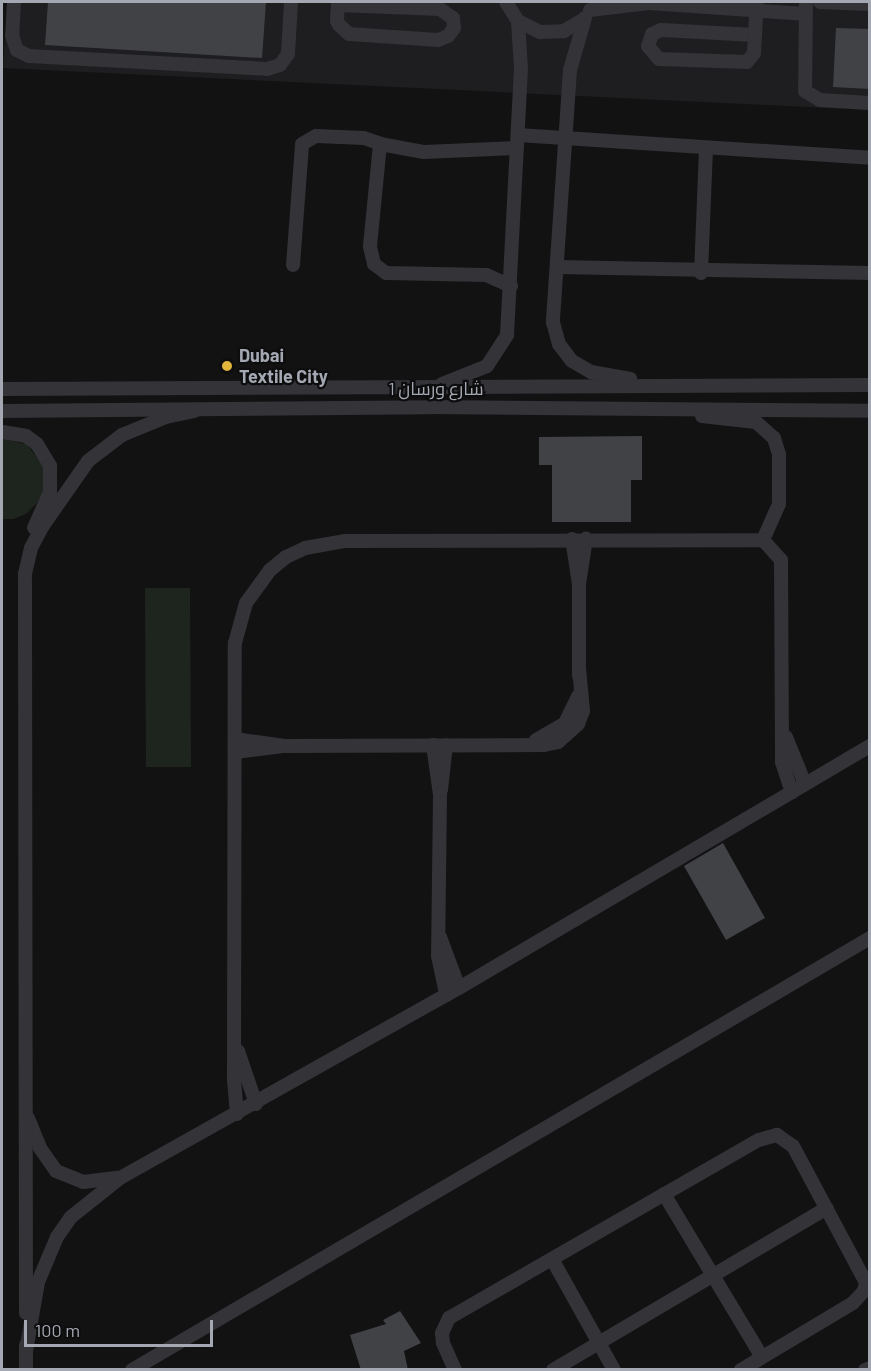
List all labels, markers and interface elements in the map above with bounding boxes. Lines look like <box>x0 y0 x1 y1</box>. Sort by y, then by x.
place label: Dubai Textile City <box>239 345 328 388</box>
marker: Dubai Textile City <box>220 359 234 373</box>
street label: شارع ورسان 1 <box>388 377 484 399</box>
scale bar <box>27 1308 216 1346</box>
text: 100 m <box>35 1319 80 1341</box>

